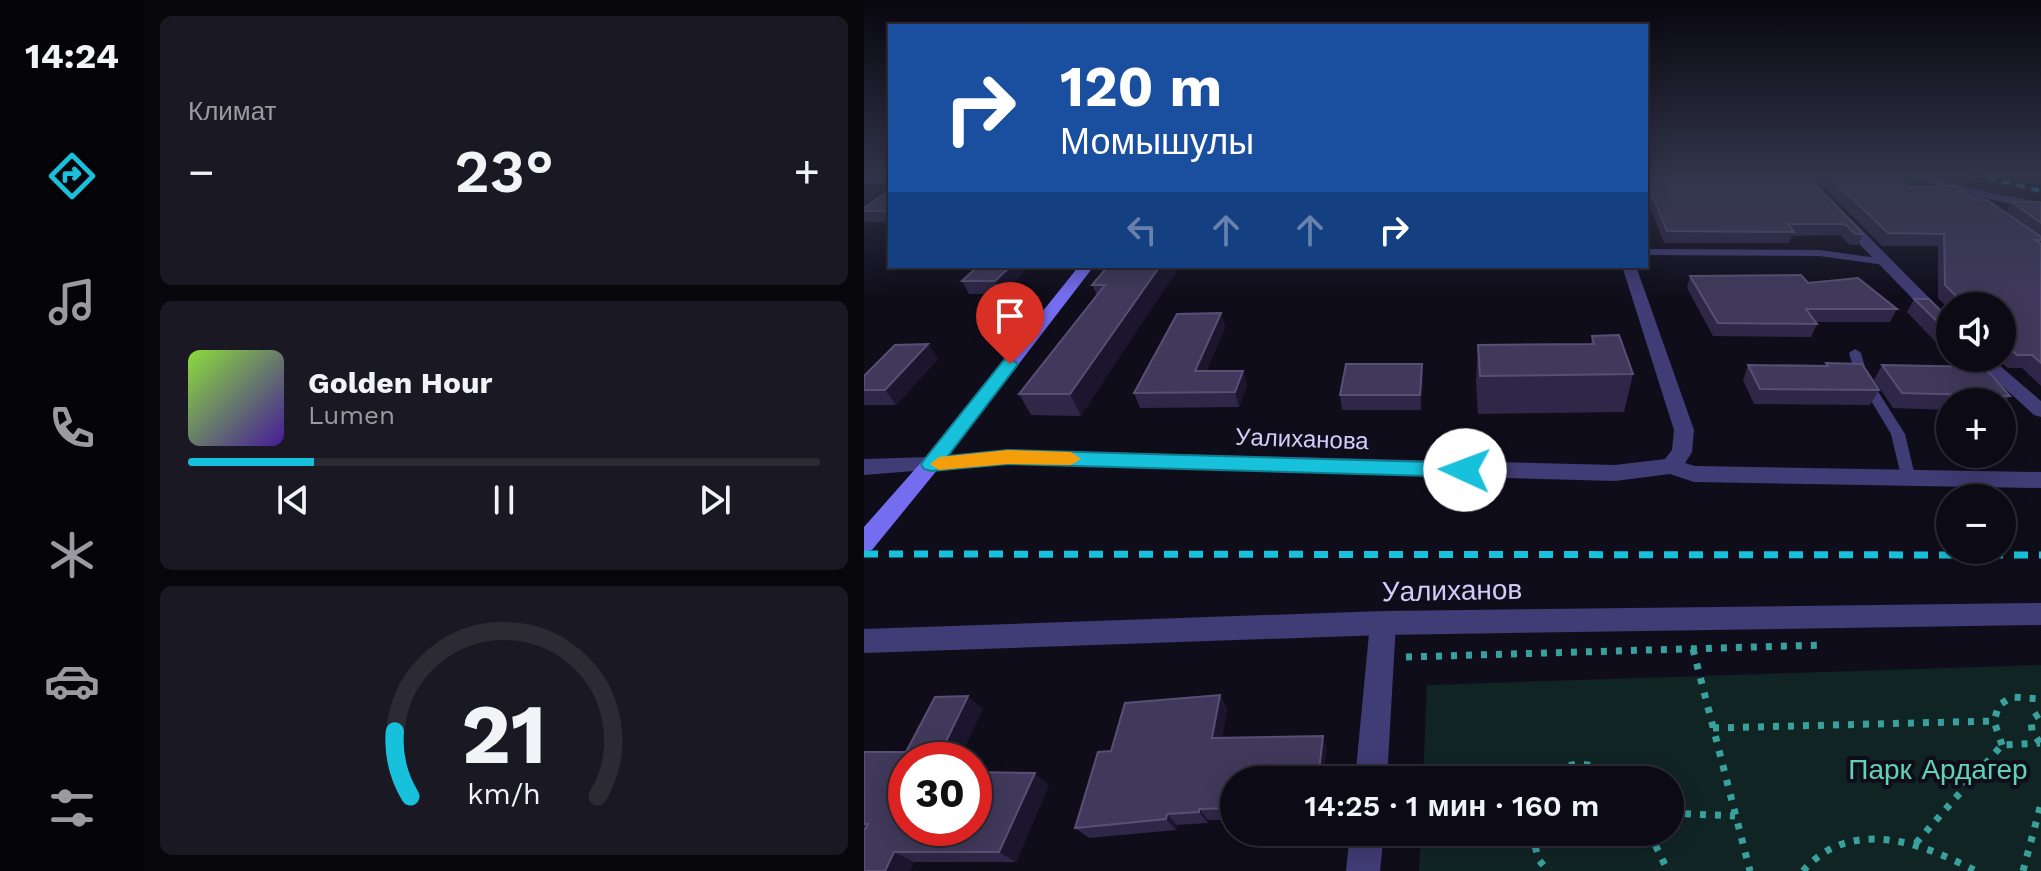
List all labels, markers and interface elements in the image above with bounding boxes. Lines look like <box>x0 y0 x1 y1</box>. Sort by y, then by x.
text: 14:24 <box>25 35 119 77</box>
text: 120 m <box>1060 54 1222 120</box>
icon: right <box>928 56 1032 160</box>
text: Климат <box>188 96 277 126</box>
text: Момышулы <box>1060 121 1254 163</box>
text: 23° <box>454 136 554 207</box>
text: − <box>188 146 215 198</box>
text: + <box>793 146 820 198</box>
icon: directions <box>44 148 100 204</box>
icon: left <box>1120 208 1164 252</box>
icon: ahead <box>1204 208 1248 252</box>
icon: ahead <box>1288 208 1332 252</box>
icon: right <box>1372 208 1416 252</box>
icon: music <box>44 274 100 330</box>
pin <box>976 282 1044 364</box>
map controls <box>1936 292 2016 564</box>
button: sound <box>1936 292 2016 372</box>
icon: arrive <box>988 294 1032 338</box>
text: Golden Hour <box>308 365 492 400</box>
button: + <box>1936 388 2016 468</box>
icon: phone <box>44 400 100 456</box>
text: Lumen <box>308 400 395 430</box>
street label: Уалиханова <box>1235 423 1370 455</box>
position arrow <box>1423 428 1507 512</box>
icon: previous <box>271 478 315 522</box>
icon: pause <box>482 478 526 522</box>
icon: next <box>693 478 737 522</box>
button: − <box>1936 484 2016 564</box>
icon: climate <box>44 527 100 583</box>
street label: Уалиханов <box>1381 573 1523 608</box>
icon: car <box>44 653 100 709</box>
text: 21 <box>461 685 547 782</box>
speed limit sign: 30 <box>888 742 992 846</box>
park label: Парк Ардагер <box>1848 753 2028 786</box>
text: km/h <box>467 777 541 811</box>
icon: filters <box>44 780 100 836</box>
text: 14:25 · 1 мин · 160 m <box>1305 788 1599 823</box>

